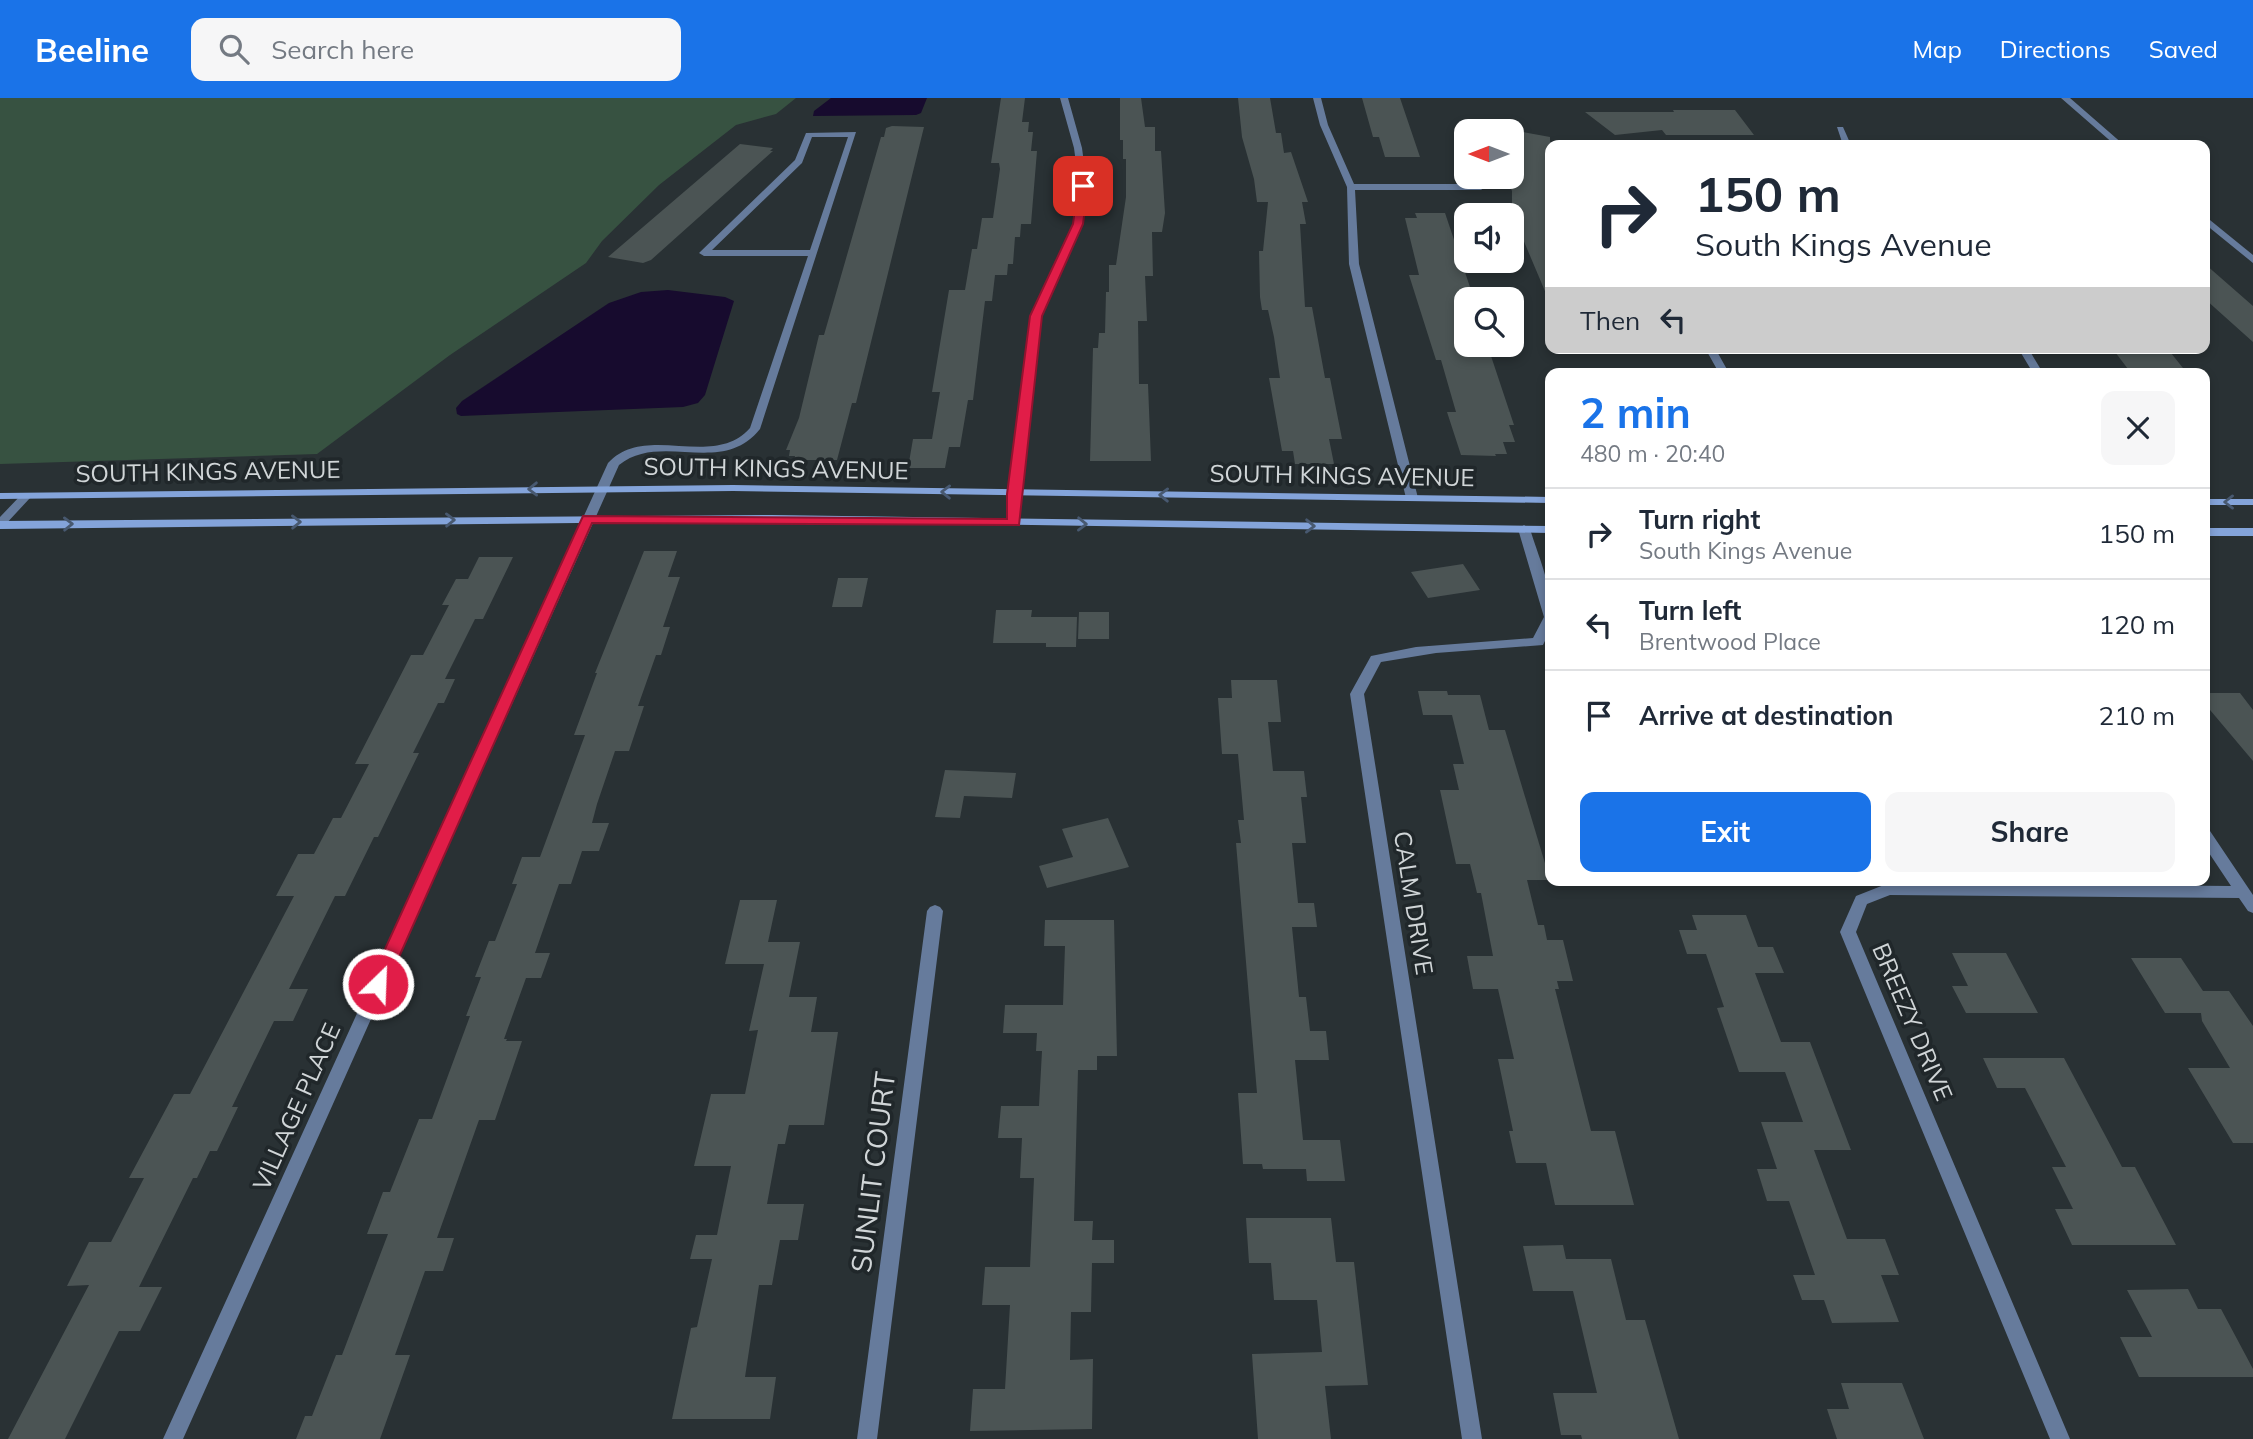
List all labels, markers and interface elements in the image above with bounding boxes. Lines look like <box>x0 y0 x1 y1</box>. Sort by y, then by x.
search box <box>191 18 681 81</box>
text: Beeline <box>35 29 149 70</box>
icon: search <box>215 30 253 68</box>
text: Search here <box>271 33 414 66</box>
text: Map <box>1912 34 1962 64</box>
text: Directions <box>2000 34 2111 64</box>
text: Saved <box>2149 34 2218 64</box>
north arrow <box>1454 119 1524 189</box>
map controls <box>1454 119 1524 357</box>
pin <box>1053 156 1113 216</box>
text: 150 m <box>1695 163 1841 224</box>
icon: arrive <box>1064 167 1102 205</box>
icon: right <box>1580 168 1671 259</box>
button: sound <box>1454 203 1524 273</box>
text: South Kings Avenue <box>1695 224 1992 264</box>
button: search <box>1454 287 1524 357</box>
icon: left <box>1654 301 1692 339</box>
text: Then <box>1580 304 1640 337</box>
text: 2 min <box>1580 386 1691 439</box>
button: close <box>2101 391 2175 465</box>
text: 480 m · 20:40 <box>1580 439 1725 468</box>
street label: SOUTH KINGS AVENUE <box>643 451 909 485</box>
street label: SOUTH KINGS AVENUE <box>75 454 341 488</box>
street label: SOUTH KINGS AVENUE <box>1209 458 1475 492</box>
one-way arrow <box>528 481 539 496</box>
one-way arrow <box>940 484 950 500</box>
one-way arrow <box>1158 487 1169 503</box>
one-way arrow <box>2223 494 2234 510</box>
text: Turn right <box>1639 503 1760 536</box>
one-way arrow <box>445 512 456 528</box>
one-way arrow <box>291 514 301 530</box>
icon: right <box>1580 515 1618 553</box>
one-way arrow <box>63 516 74 532</box>
one-way arrow <box>1077 516 1088 531</box>
text: 150 m <box>2099 517 2175 550</box>
one-way arrow <box>1304 519 1315 534</box>
text: South Kings Avenue <box>1639 536 1852 565</box>
text: Turn left <box>1639 594 1741 627</box>
icon: left <box>1580 606 1618 644</box>
text: 120 m <box>2099 608 2175 641</box>
text: Brentwood Place <box>1639 627 1821 656</box>
icon: arrive <box>1580 697 1618 735</box>
text: Arrive at destination <box>1639 699 1894 732</box>
text: 210 m <box>2099 699 2175 732</box>
button: Exit <box>1580 792 1871 872</box>
button: Share <box>1885 792 2175 872</box>
street label: CALM DRIVE <box>1388 829 1440 977</box>
street label: BREEZY DRIVE <box>1866 938 1960 1105</box>
position arrow <box>341 947 415 1021</box>
street label: VILLAGE PLACE <box>246 1018 346 1195</box>
street label: SUNLIT COURT <box>843 1070 902 1274</box>

